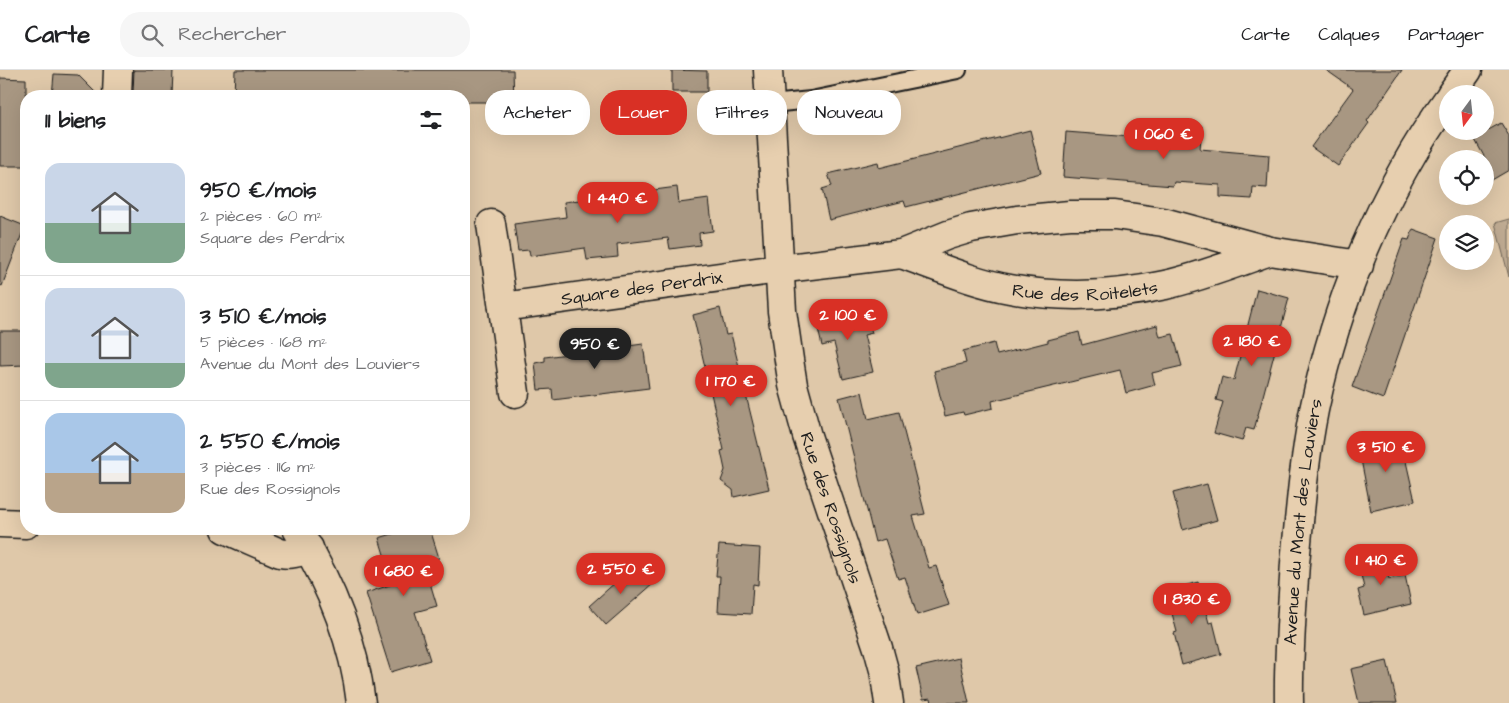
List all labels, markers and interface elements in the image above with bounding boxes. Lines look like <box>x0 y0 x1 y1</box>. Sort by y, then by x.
search box <box>120 12 470 57</box>
text: Carte <box>25 18 90 52</box>
icon: search <box>138 21 166 49</box>
text: Rechercher <box>178 21 286 48</box>
text: Carte <box>1241 22 1290 47</box>
text: Calques <box>1318 22 1380 47</box>
text: Partager <box>1408 22 1484 47</box>
north arrow <box>1439 85 1494 140</box>
map controls <box>1439 85 1494 270</box>
chip: Acheter <box>485 90 590 135</box>
chip: Louer <box>600 90 687 135</box>
chip: Filtres <box>697 90 787 135</box>
chip: Nouveau <box>797 90 901 135</box>
text: 11 biens <box>45 106 106 135</box>
icon: filters <box>417 106 445 134</box>
pin: 1 060 € <box>1118 118 1210 160</box>
text: 1 060 € <box>1135 123 1193 145</box>
button: locate <box>1439 150 1494 205</box>
text: 950 €/mois <box>200 176 317 205</box>
pin: 1 440 € <box>572 182 664 224</box>
icon: home <box>85 183 145 243</box>
text: 1 440 € <box>588 187 648 209</box>
text: 2 pièces · 60 m² <box>200 205 322 227</box>
button: layers <box>1439 215 1494 270</box>
text: Square des Perdrix <box>200 227 345 249</box>
street label: Square des Perdrix <box>559 264 725 311</box>
street label: Rue des Roitelets <box>1010 274 1160 307</box>
pin: 2 100 € <box>802 298 894 341</box>
text: 3 510 €/mois <box>200 302 326 331</box>
text: 2 100 € <box>820 304 876 326</box>
icon: home <box>85 308 145 368</box>
pin: 2 180 € <box>1206 324 1298 367</box>
pin: 950 € <box>560 328 630 370</box>
text: 2 180 € <box>1223 330 1281 352</box>
text: 5 pièces · 168 m² <box>200 331 327 353</box>
text: 950 € <box>570 333 620 355</box>
text: Avenue du Mont des Louviers <box>200 353 420 375</box>
pin: 1 170 € <box>685 364 777 407</box>
text: 1 170 € <box>706 370 756 392</box>
street label: Avenue du Mont des Louviers <box>1277 396 1329 645</box>
text: 2 550 €/mois <box>200 427 340 456</box>
street label: Rue des Rossignols <box>794 429 868 587</box>
pin: 3 510 € <box>1340 430 1432 473</box>
icon: home <box>85 433 145 493</box>
text: 3 510 € <box>1357 436 1415 458</box>
text: 3 pièces · 116 m² <box>200 456 315 478</box>
text: Rue des Rossignols <box>200 478 341 500</box>
pin: 1 410 € <box>1335 544 1427 586</box>
text: 1 410 € <box>1356 549 1406 571</box>
pin: 2 550 € <box>575 552 667 595</box>
pin: 1 680 € <box>358 554 450 597</box>
text: 2 550 € <box>587 558 655 580</box>
text: 1 680 € <box>375 560 433 582</box>
pin: 1 830 € <box>1146 582 1238 625</box>
text: 1 830 € <box>1164 588 1220 610</box>

